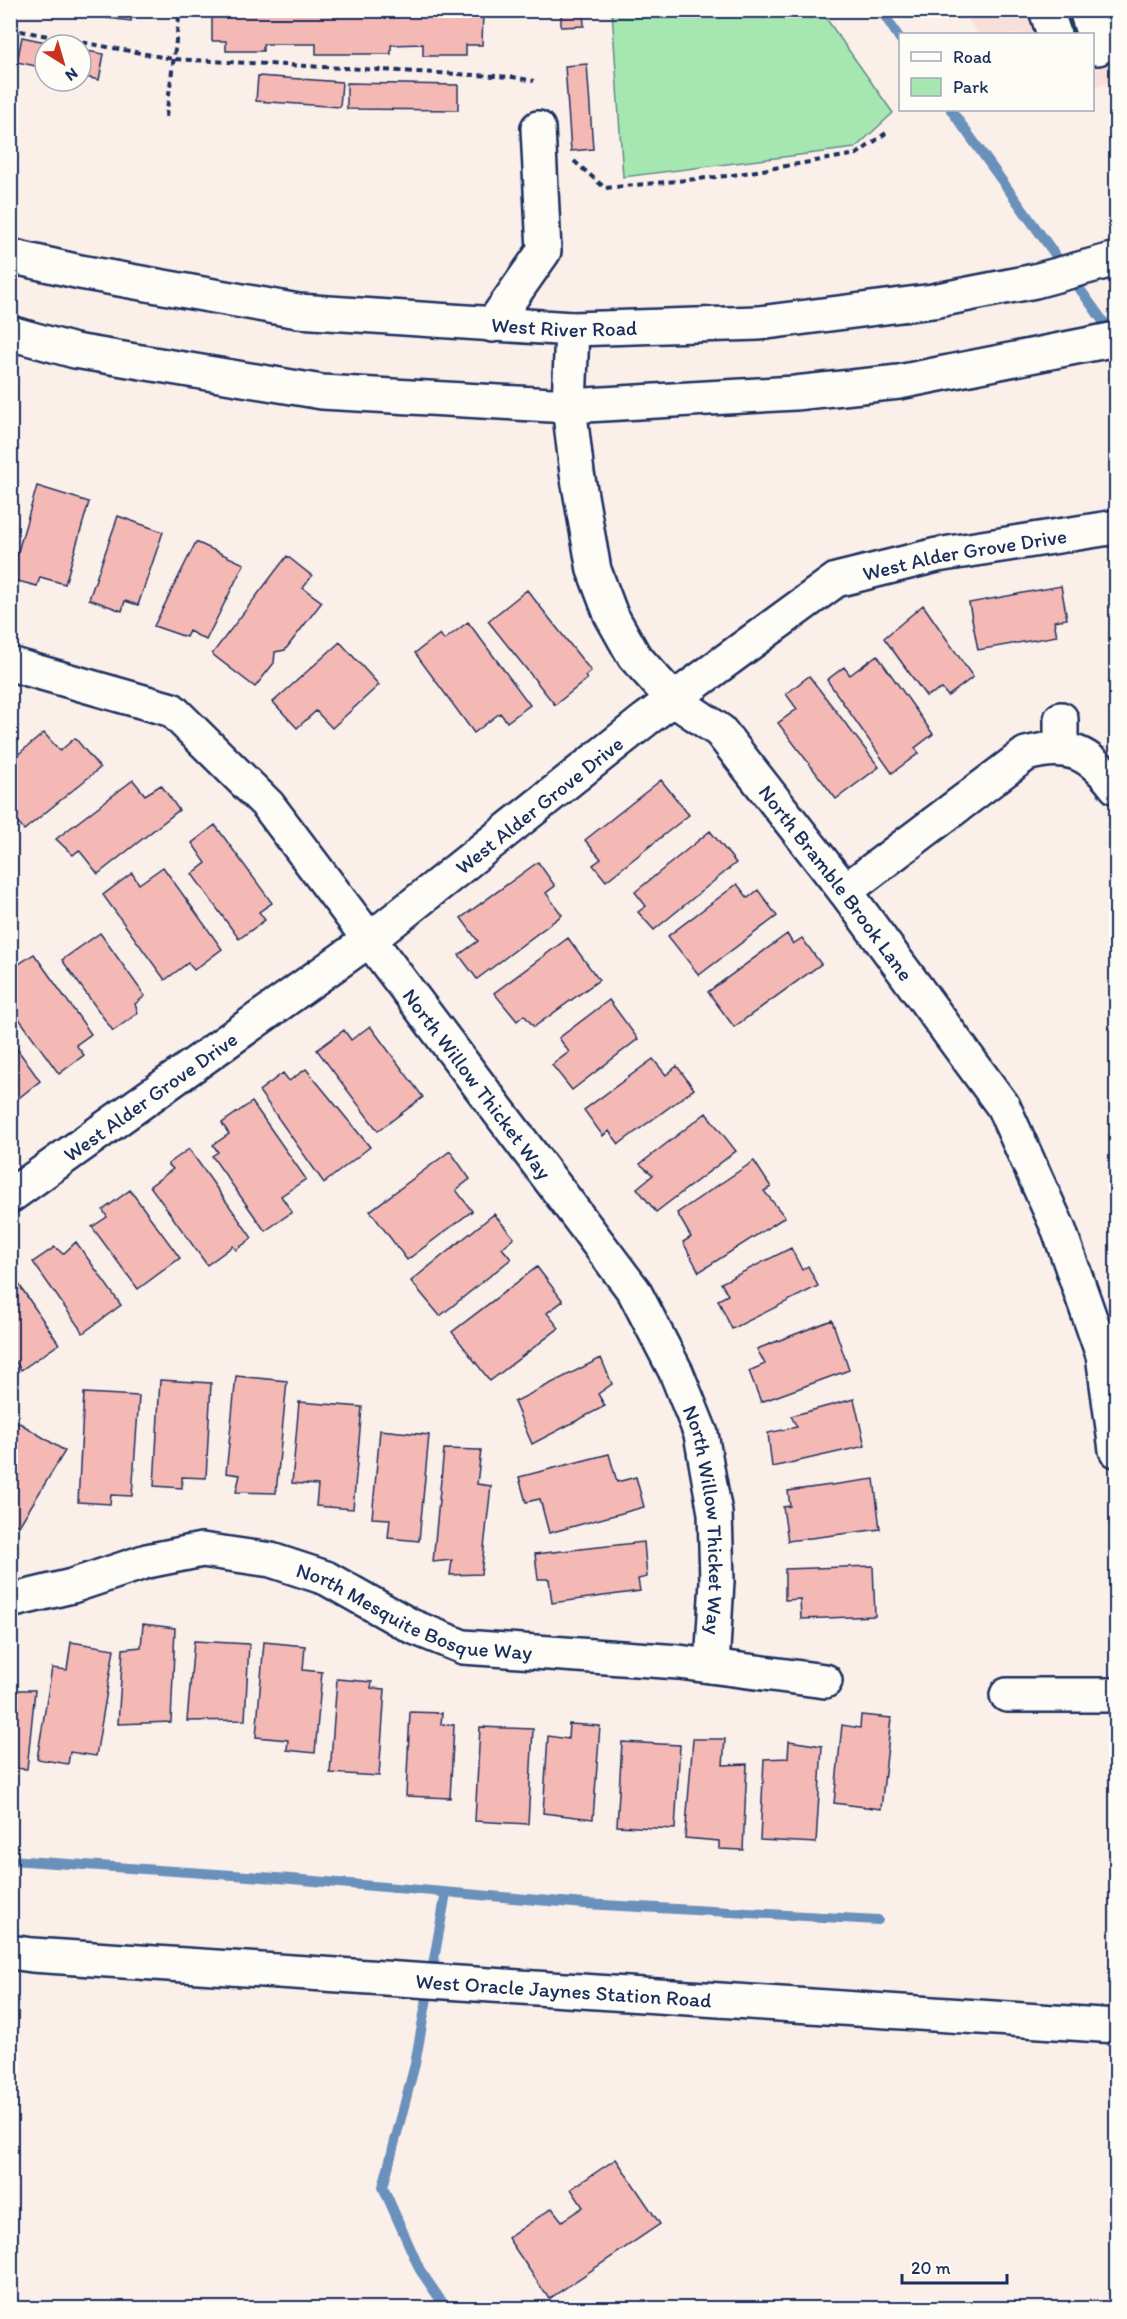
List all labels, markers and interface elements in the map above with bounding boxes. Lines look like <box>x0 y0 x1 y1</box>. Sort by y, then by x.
north arrow <box>33 33 93 93</box>
legend <box>899 33 1094 111</box>
text: Road <box>953 46 992 68</box>
text: N <box>62 64 82 85</box>
text: Park <box>953 76 988 98</box>
street label: West River Road <box>491 311 637 342</box>
street label: West Alder Grove Drive <box>860 522 1068 585</box>
street label: West Alder Grove Drive <box>450 730 628 879</box>
street label: North Bramble Brook Lane <box>754 779 919 985</box>
street label: North Willow Thicket Way <box>398 983 558 1184</box>
street label: West Alder Grove Drive <box>58 1026 242 1166</box>
street label: North Willow Thicket Way <box>678 1401 730 1636</box>
street label: North Mesquite Bosque Way <box>293 1557 533 1664</box>
street label: West Oracle Jaynes Station Road <box>415 1968 713 2012</box>
scale bar <box>902 2247 1007 2285</box>
text: 20 m <box>911 2257 951 2279</box>

